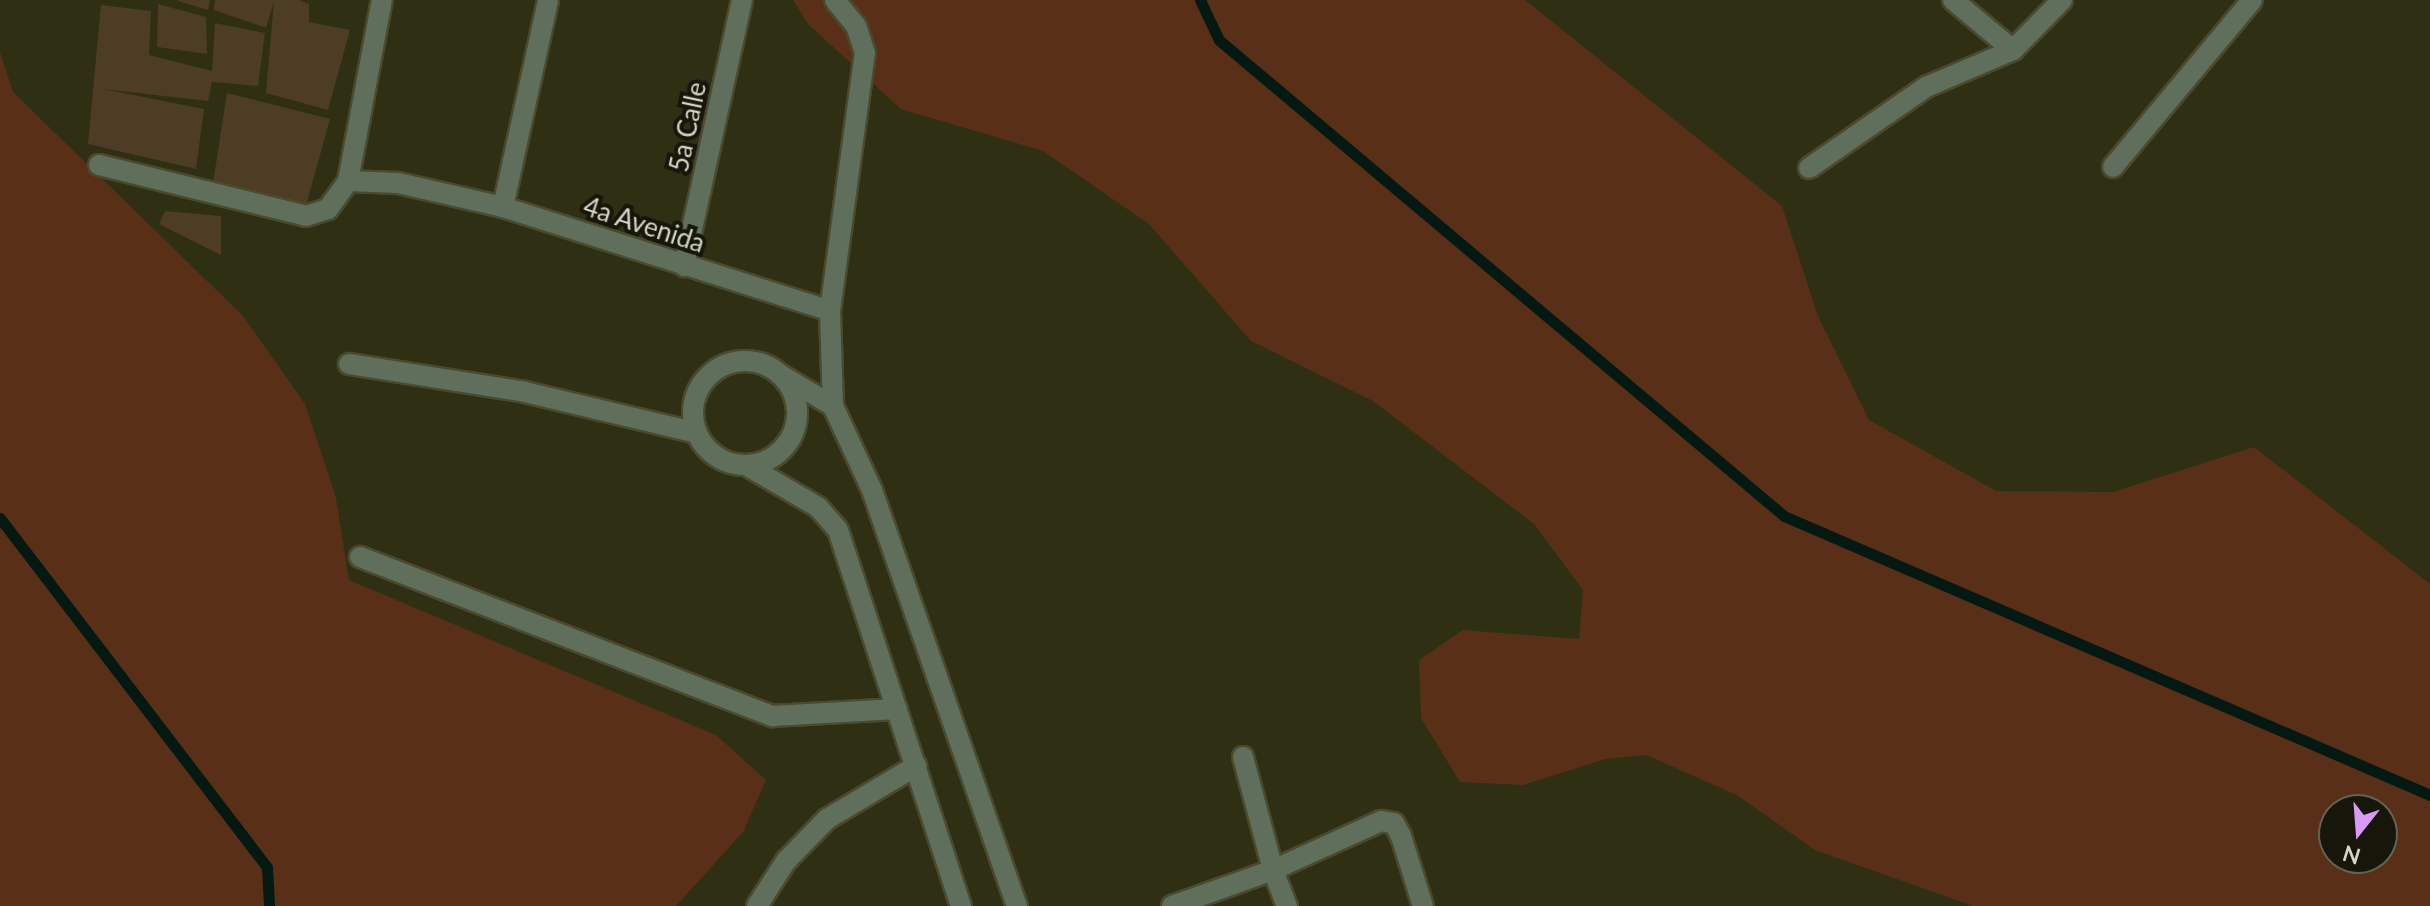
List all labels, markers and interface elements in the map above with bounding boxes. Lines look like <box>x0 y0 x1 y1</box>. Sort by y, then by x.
street label: 5a Calle <box>663 79 713 175</box>
street label: 4a Avenida <box>579 191 709 259</box>
north arrow <box>2318 794 2398 874</box>
text: N <box>2339 840 2363 871</box>

